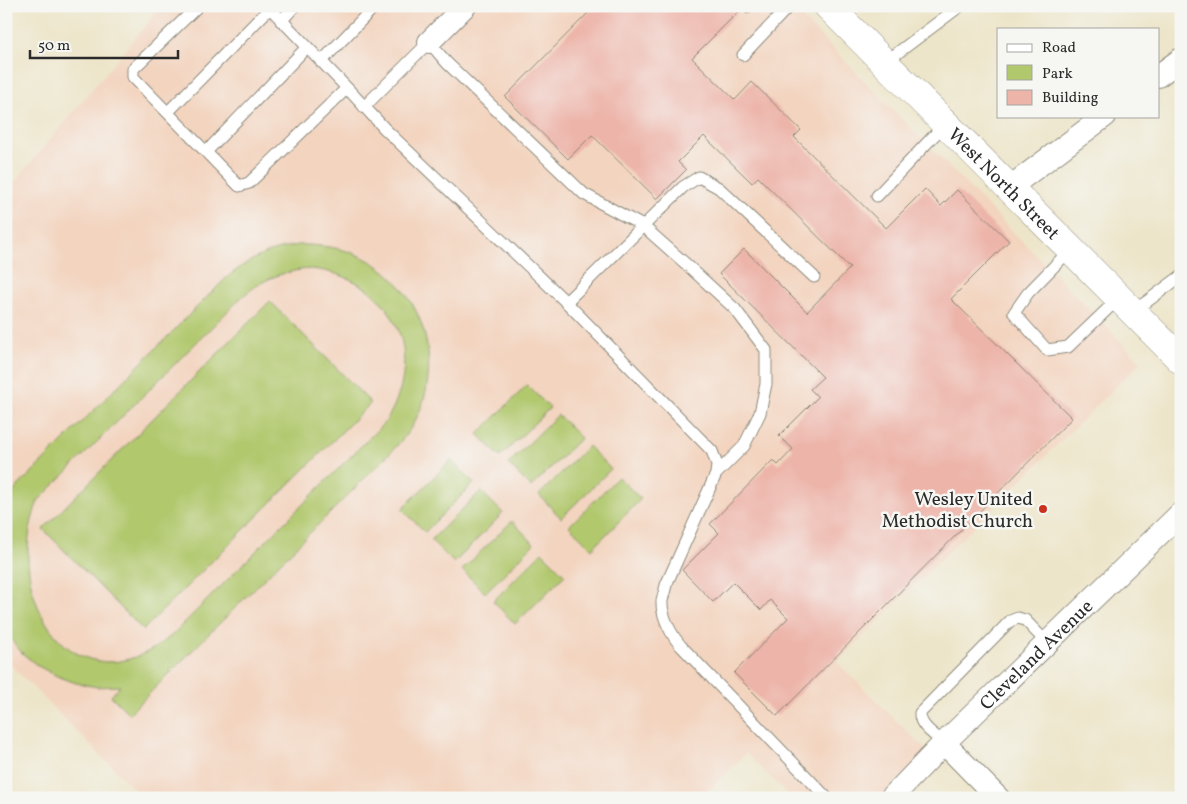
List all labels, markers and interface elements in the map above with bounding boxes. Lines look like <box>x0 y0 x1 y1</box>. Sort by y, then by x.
scale bar <box>30 28 178 60</box>
legend <box>997 28 1160 118</box>
text: 50 m <box>38 36 70 57</box>
text: Road <box>1042 38 1076 59</box>
text: Park <box>1042 64 1073 85</box>
text: Building <box>1042 88 1099 109</box>
street label: West North Street <box>941 122 1065 247</box>
place label: Wesley United Methodist Church <box>882 487 1033 535</box>
marker: Wesley United Methodist Church <box>1037 503 1049 515</box>
street label: Cleveland Avenue <box>974 594 1099 717</box>

